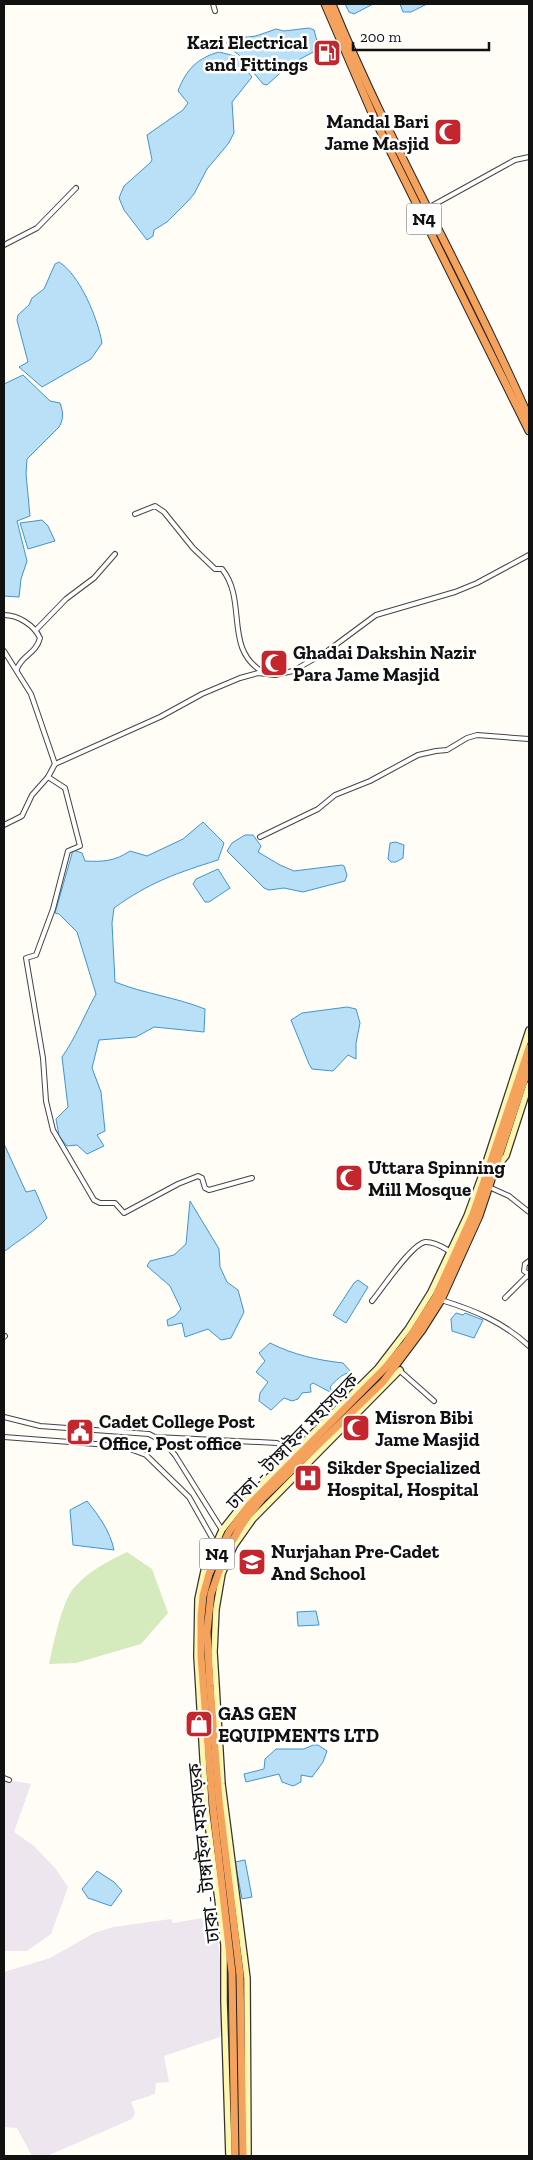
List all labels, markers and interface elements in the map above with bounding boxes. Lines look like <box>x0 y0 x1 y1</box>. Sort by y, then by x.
scale bar <box>353 20 489 52</box>
text: 200 m <box>360 28 401 46</box>
place label: Kazi Electrical and Fittings <box>187 31 309 76</box>
fuel station icon: Kazi Electrical and Fittings <box>312 38 342 68</box>
place label: Mandal Bari Jame Masjid <box>324 110 429 155</box>
mosque icon: Mandal Bari Jame Masjid <box>433 117 463 147</box>
road number: N4 <box>406 203 442 234</box>
place label: Ghadai Dakshin Nazir Para Jame Masjid <box>293 641 477 686</box>
mosque icon: Ghadai Dakshin Nazir Para Jame Masjid <box>259 648 289 678</box>
place label: Uttara Spinning Mill Mosque <box>368 1156 505 1201</box>
mosque icon: Uttara Spinning Mill Mosque <box>334 1163 364 1193</box>
street label: ঢাকা - টাঙ্গাইল মহাসড়ক <box>221 1368 364 1515</box>
place label: Misron Bibi Jame Masjid <box>375 1406 480 1451</box>
place label: Cadet College Post Office, Post office <box>99 1410 255 1455</box>
mosque icon: Misron Bibi Jame Masjid <box>341 1413 371 1443</box>
public building icon: Cadet College Post Office, Post office <box>65 1417 95 1447</box>
place label: Sikder Specialized Hospital, Hospital <box>327 1456 481 1501</box>
hospital icon: Sikder Specialized Hospital, Hospital <box>293 1463 323 1493</box>
road number: N4 <box>200 1538 234 1570</box>
place label: Nurjahan Pre-Cadet And School <box>271 1540 440 1585</box>
school or university icon: Nurjahan Pre-Cadet And School <box>237 1547 267 1577</box>
place label: GAS GEN EQUIPMENTS LTD <box>218 1702 379 1747</box>
shop icon: GAS GEN EQUIPMENTS LTD <box>184 1709 214 1739</box>
street label: ঢাকা - টাঙ্গাইল মহাসড়ক <box>183 1761 224 1945</box>

